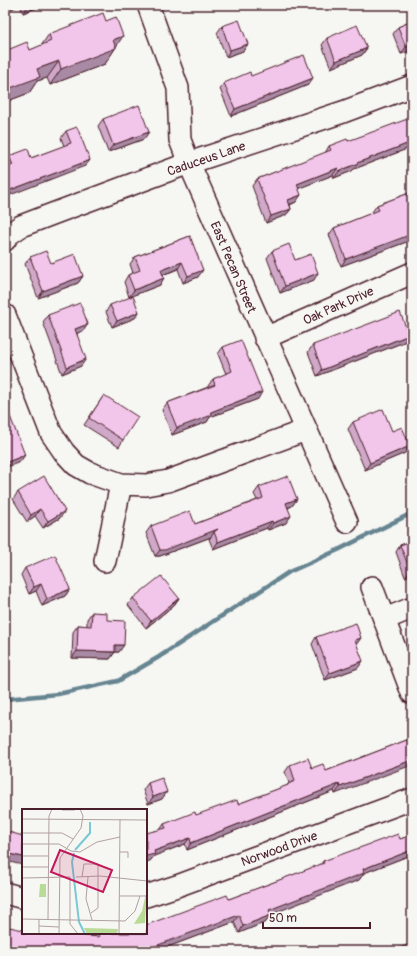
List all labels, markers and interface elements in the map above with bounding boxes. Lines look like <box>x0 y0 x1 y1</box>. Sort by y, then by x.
street label: Caduceus Lane <box>165 138 248 180</box>
street label: East Pecan Street <box>207 219 260 316</box>
street label: Oak Park Drive <box>300 283 377 329</box>
inset map <box>22 809 147 934</box>
street label: Norwood Drive <box>239 828 320 870</box>
scale bar <box>263 904 370 930</box>
text: 50 m <box>269 911 297 926</box>

